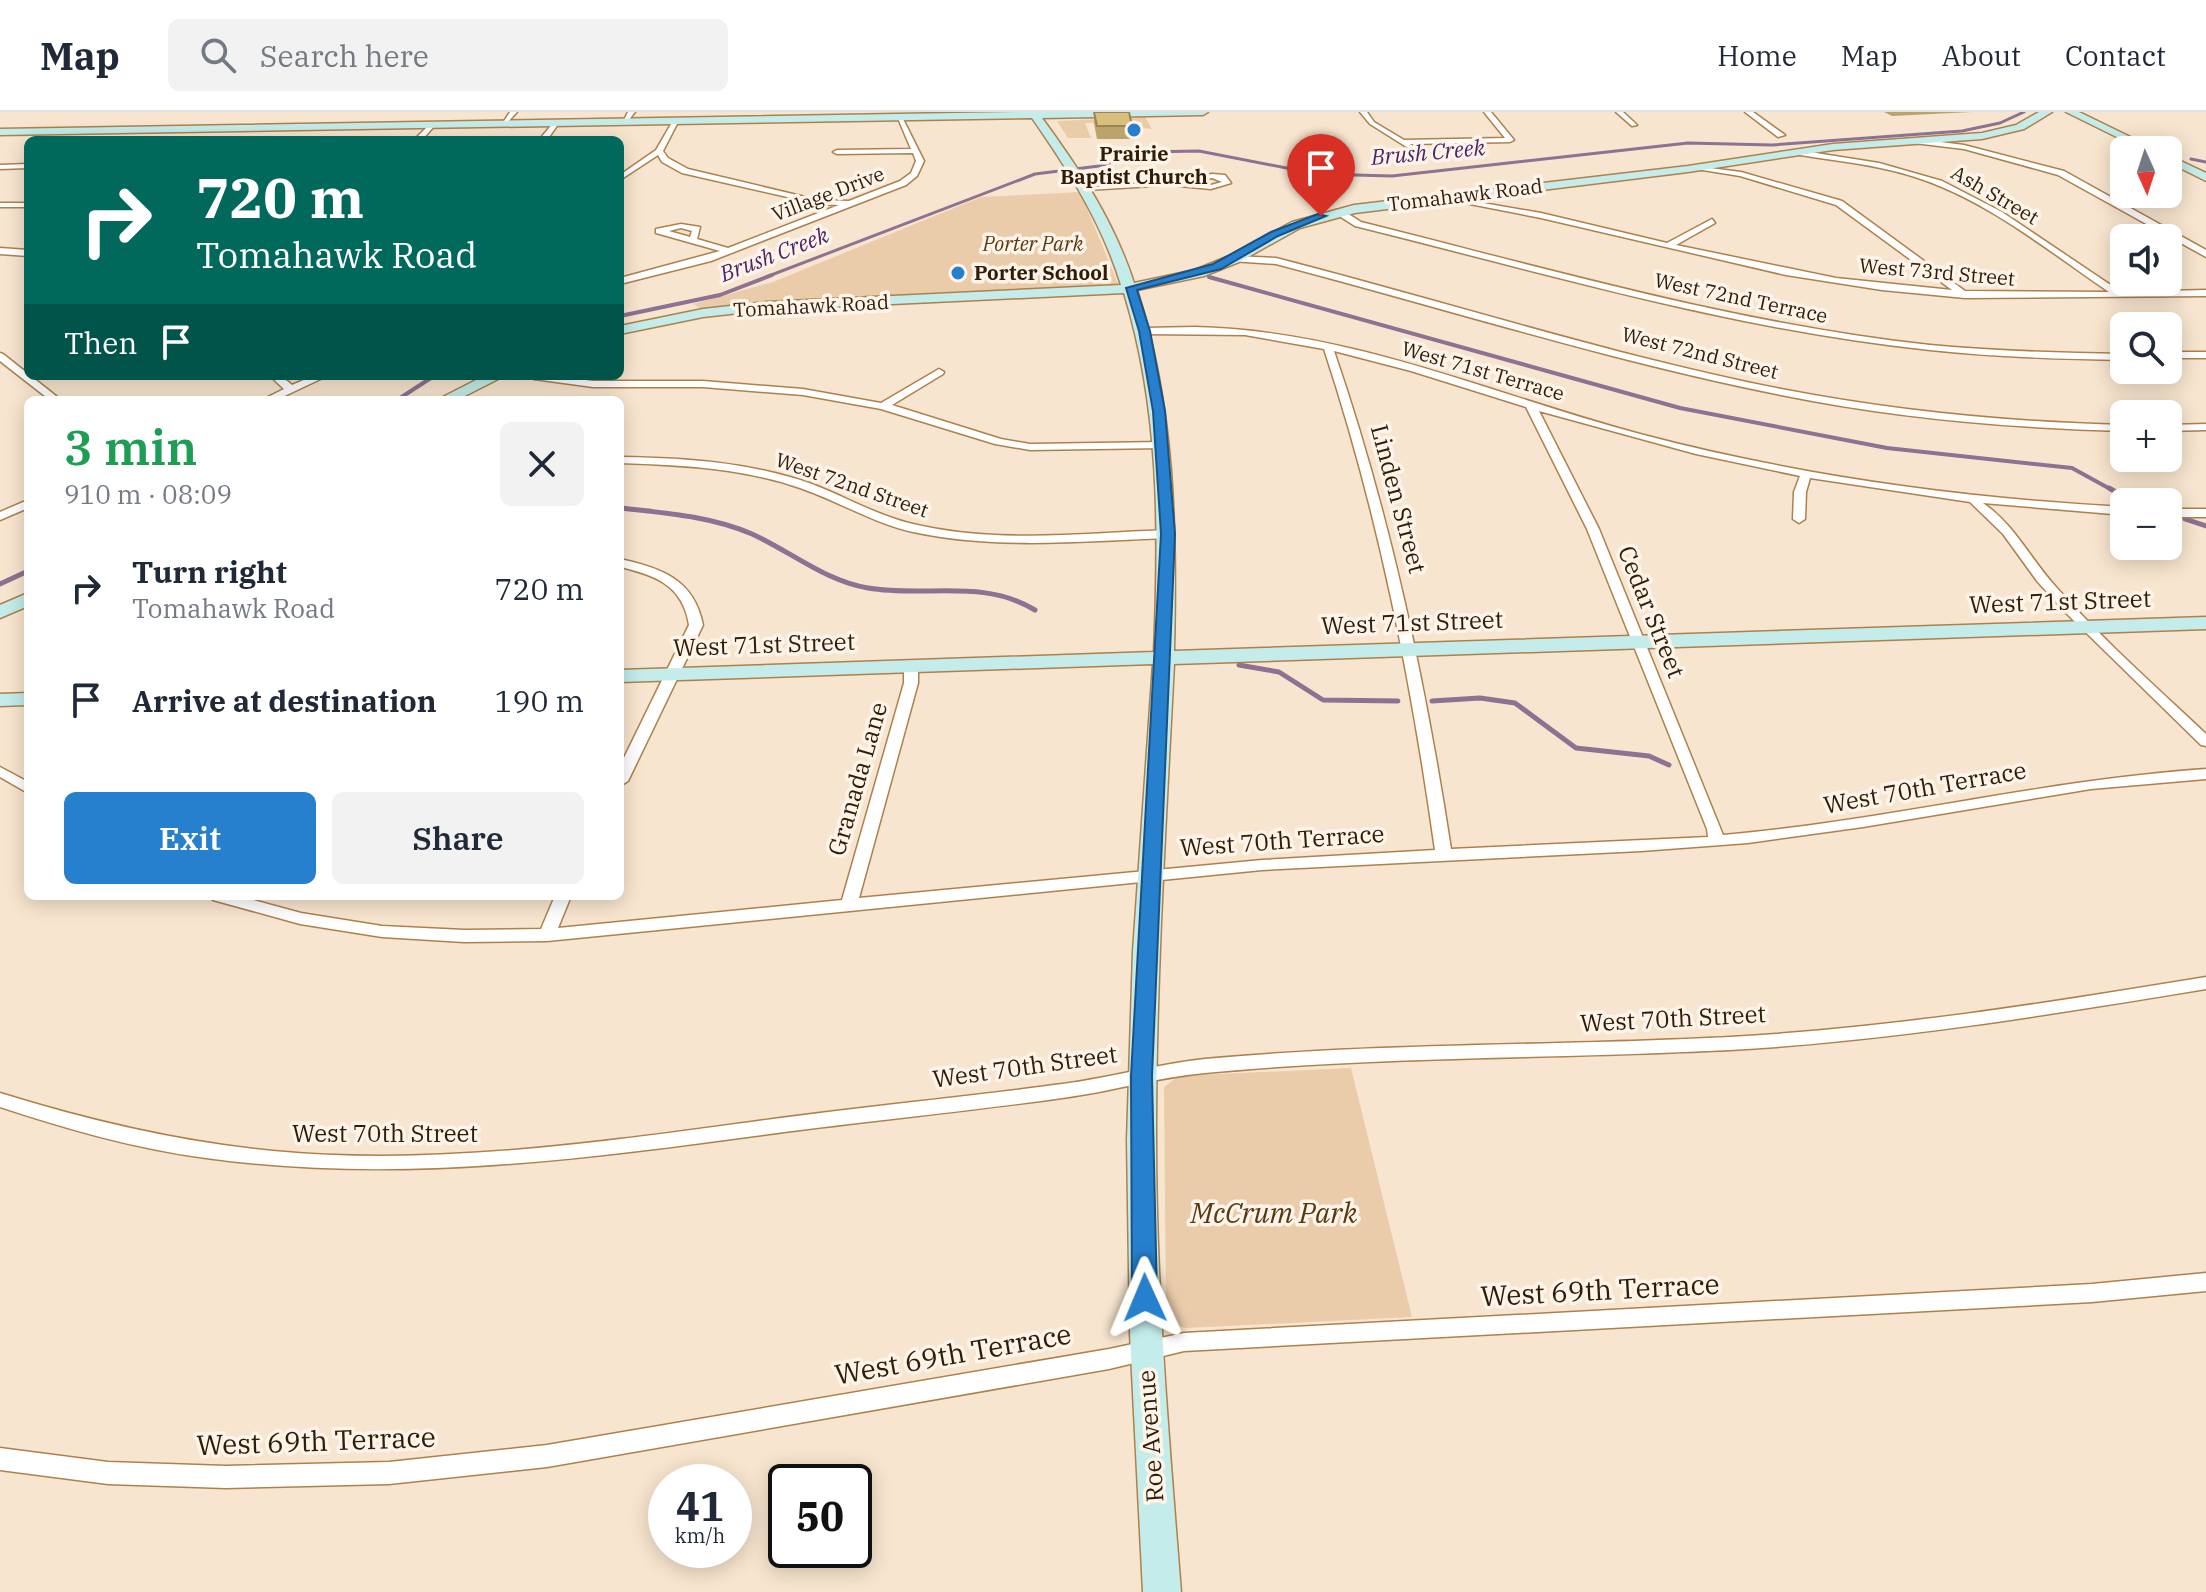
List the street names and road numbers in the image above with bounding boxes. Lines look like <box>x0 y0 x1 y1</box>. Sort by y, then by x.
street label: Ash Street <box>1947 159 2044 230</box>
street label: Village Drive <box>768 160 888 227</box>
street label: Tomahawk Road <box>1386 172 1544 217</box>
street label: West 73rd Street <box>1858 251 2016 292</box>
street label: West 72nd Terrace <box>1652 266 1830 329</box>
street label: Tomahawk Road <box>732 288 890 323</box>
street label: West 72nd Street <box>1619 320 1781 385</box>
street label: West 71st Terrace <box>1399 334 1568 407</box>
street label: Linden Street <box>1364 421 1434 577</box>
street label: West 72nd Street <box>772 446 932 523</box>
street label: Cedar Street <box>1611 541 1693 682</box>
street label: West 71st Street <box>1968 582 2152 620</box>
street label: West 71st Street <box>1320 603 1504 641</box>
street label: West 71st Street <box>672 625 856 663</box>
street label: Granada Lane <box>820 698 894 859</box>
street label: West 70th Terrace <box>1821 753 2029 821</box>
street label: West 70th Terrace <box>1178 817 1385 863</box>
street label: West 70th Street <box>1579 997 1767 1039</box>
street label: West 70th Street <box>931 1037 1119 1095</box>
street label: West 70th Street <box>292 1117 478 1149</box>
street label: West 69th Terrace <box>1479 1265 1720 1314</box>
street label: West 69th Terrace <box>832 1314 1074 1393</box>
street label: Roe Avenue <box>1129 1369 1171 1503</box>
street label: West 69th Terrace <box>196 1418 436 1463</box>

